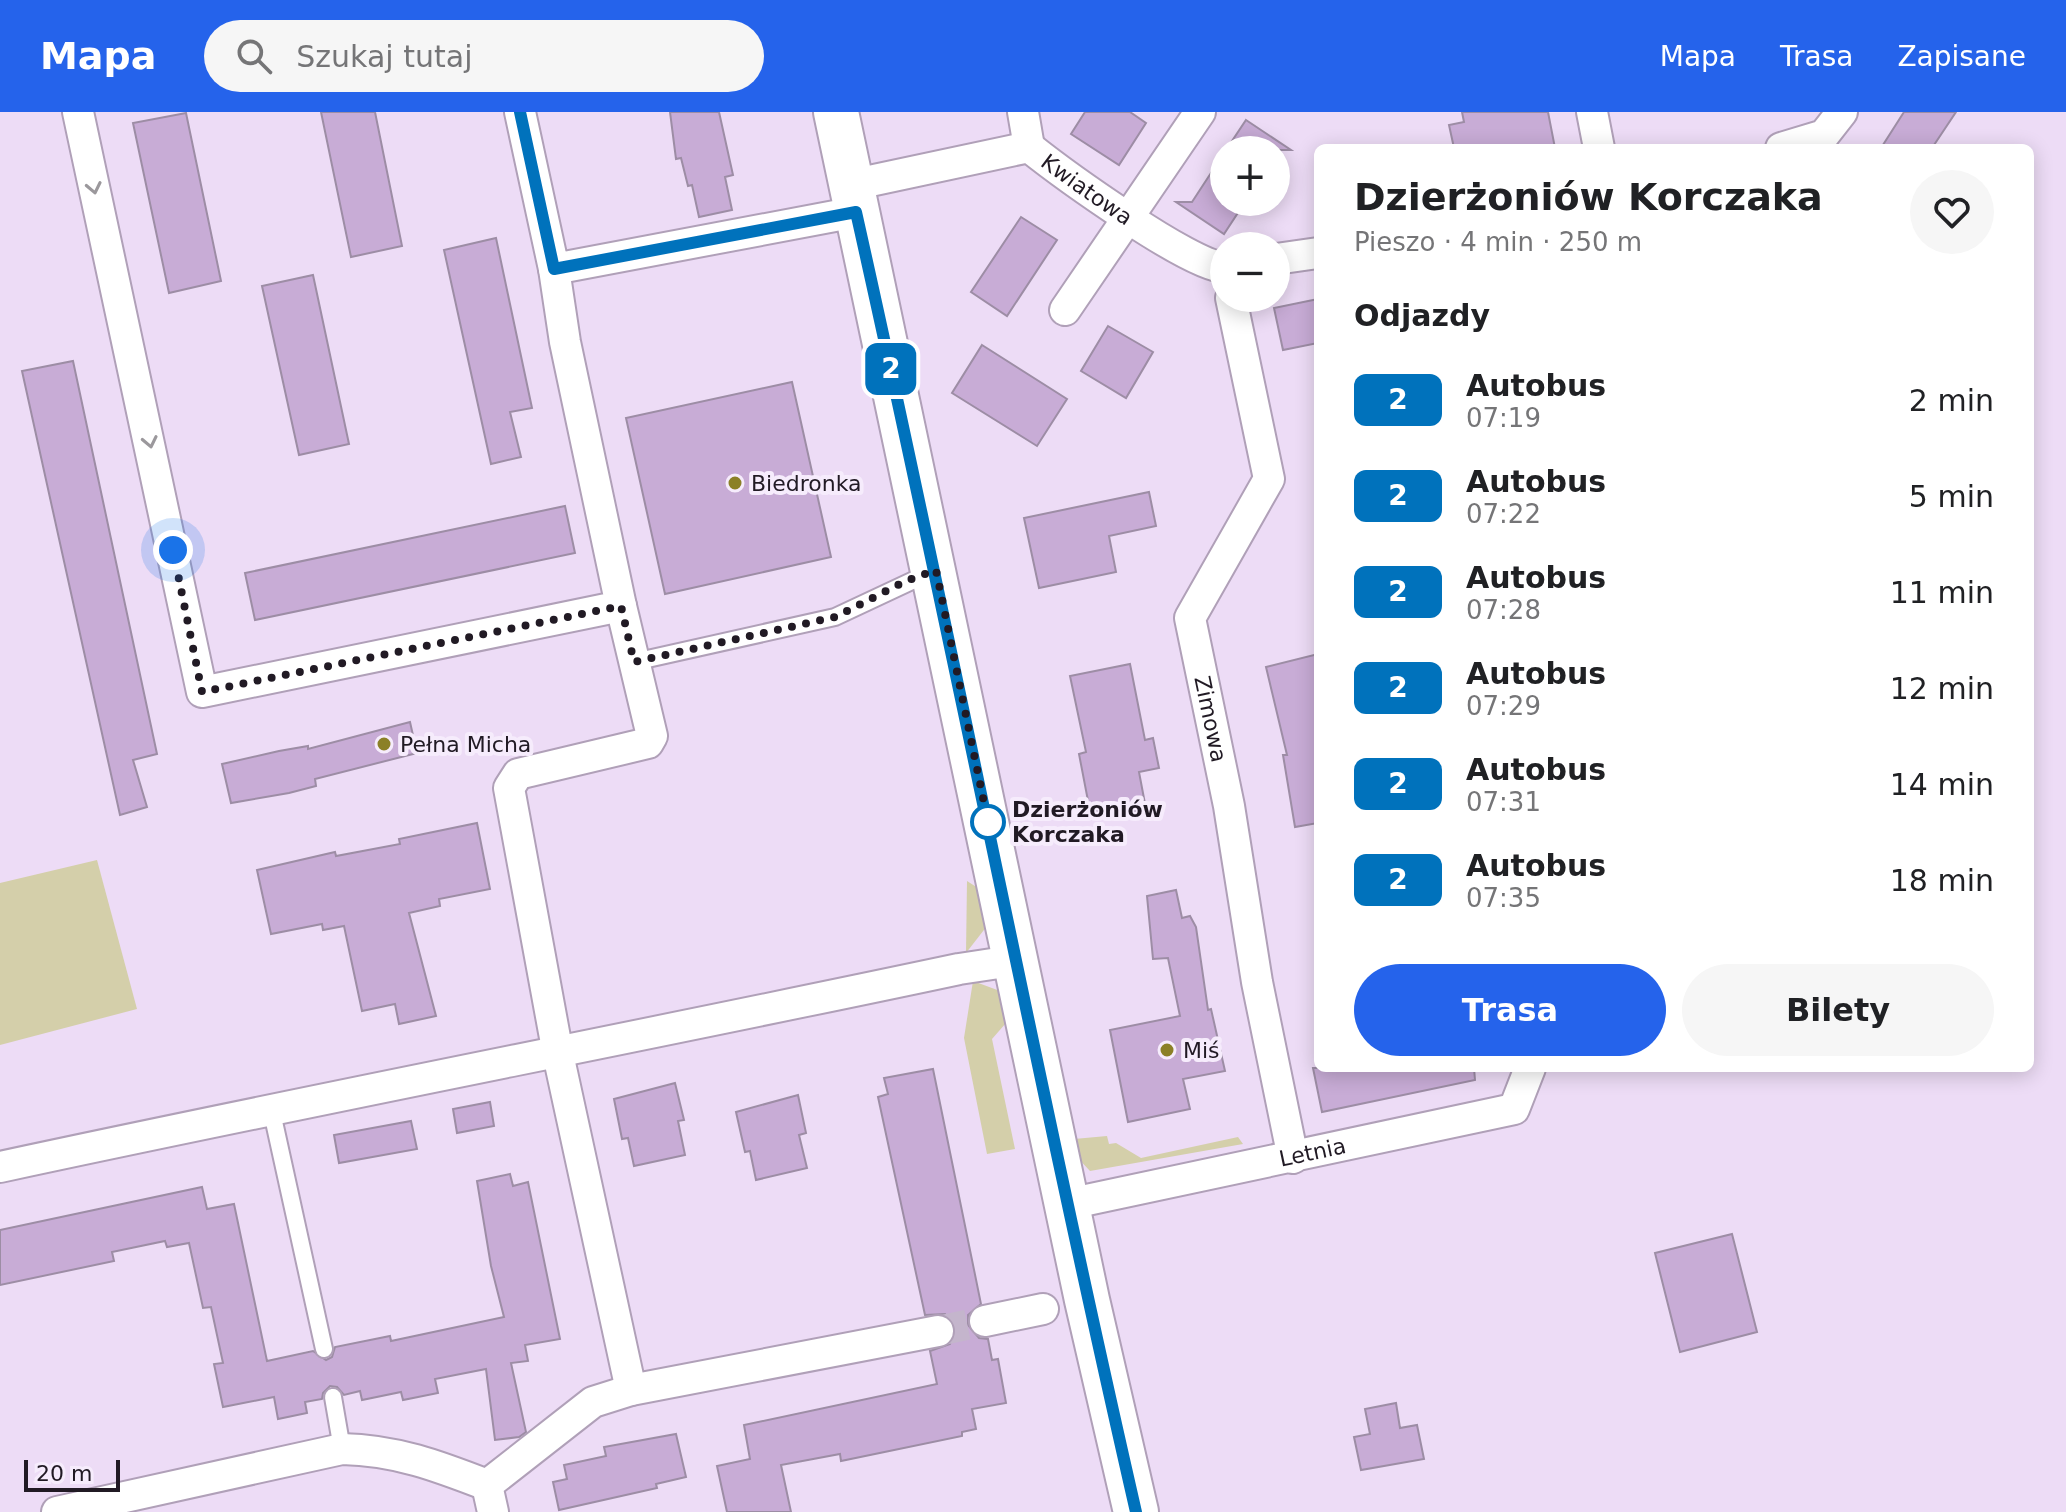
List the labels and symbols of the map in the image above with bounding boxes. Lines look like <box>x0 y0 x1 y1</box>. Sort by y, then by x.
street label: Kwiatowa <box>1036 149 1137 230</box>
one-way arrow <box>85 182 102 195</box>
line badge: 2 <box>865 343 917 395</box>
one-way arrow <box>141 435 158 449</box>
place label: Biedronka <box>751 471 862 496</box>
marker: Biedronka <box>726 474 744 492</box>
your location <box>153 530 193 570</box>
street label: Zimowa <box>1190 674 1232 764</box>
place label: Pełna Micha <box>400 732 531 757</box>
marker: Pełna Micha <box>375 735 393 753</box>
place label: Dzierżoniów Korczaka <box>1012 797 1163 847</box>
marker: Dzierżoniów Korczaka <box>971 805 1005 839</box>
place label: Miś <box>1183 1038 1220 1063</box>
marker: Miś <box>1158 1041 1176 1059</box>
street label: Letnia <box>1277 1133 1348 1171</box>
scale bar <box>24 1456 120 1492</box>

